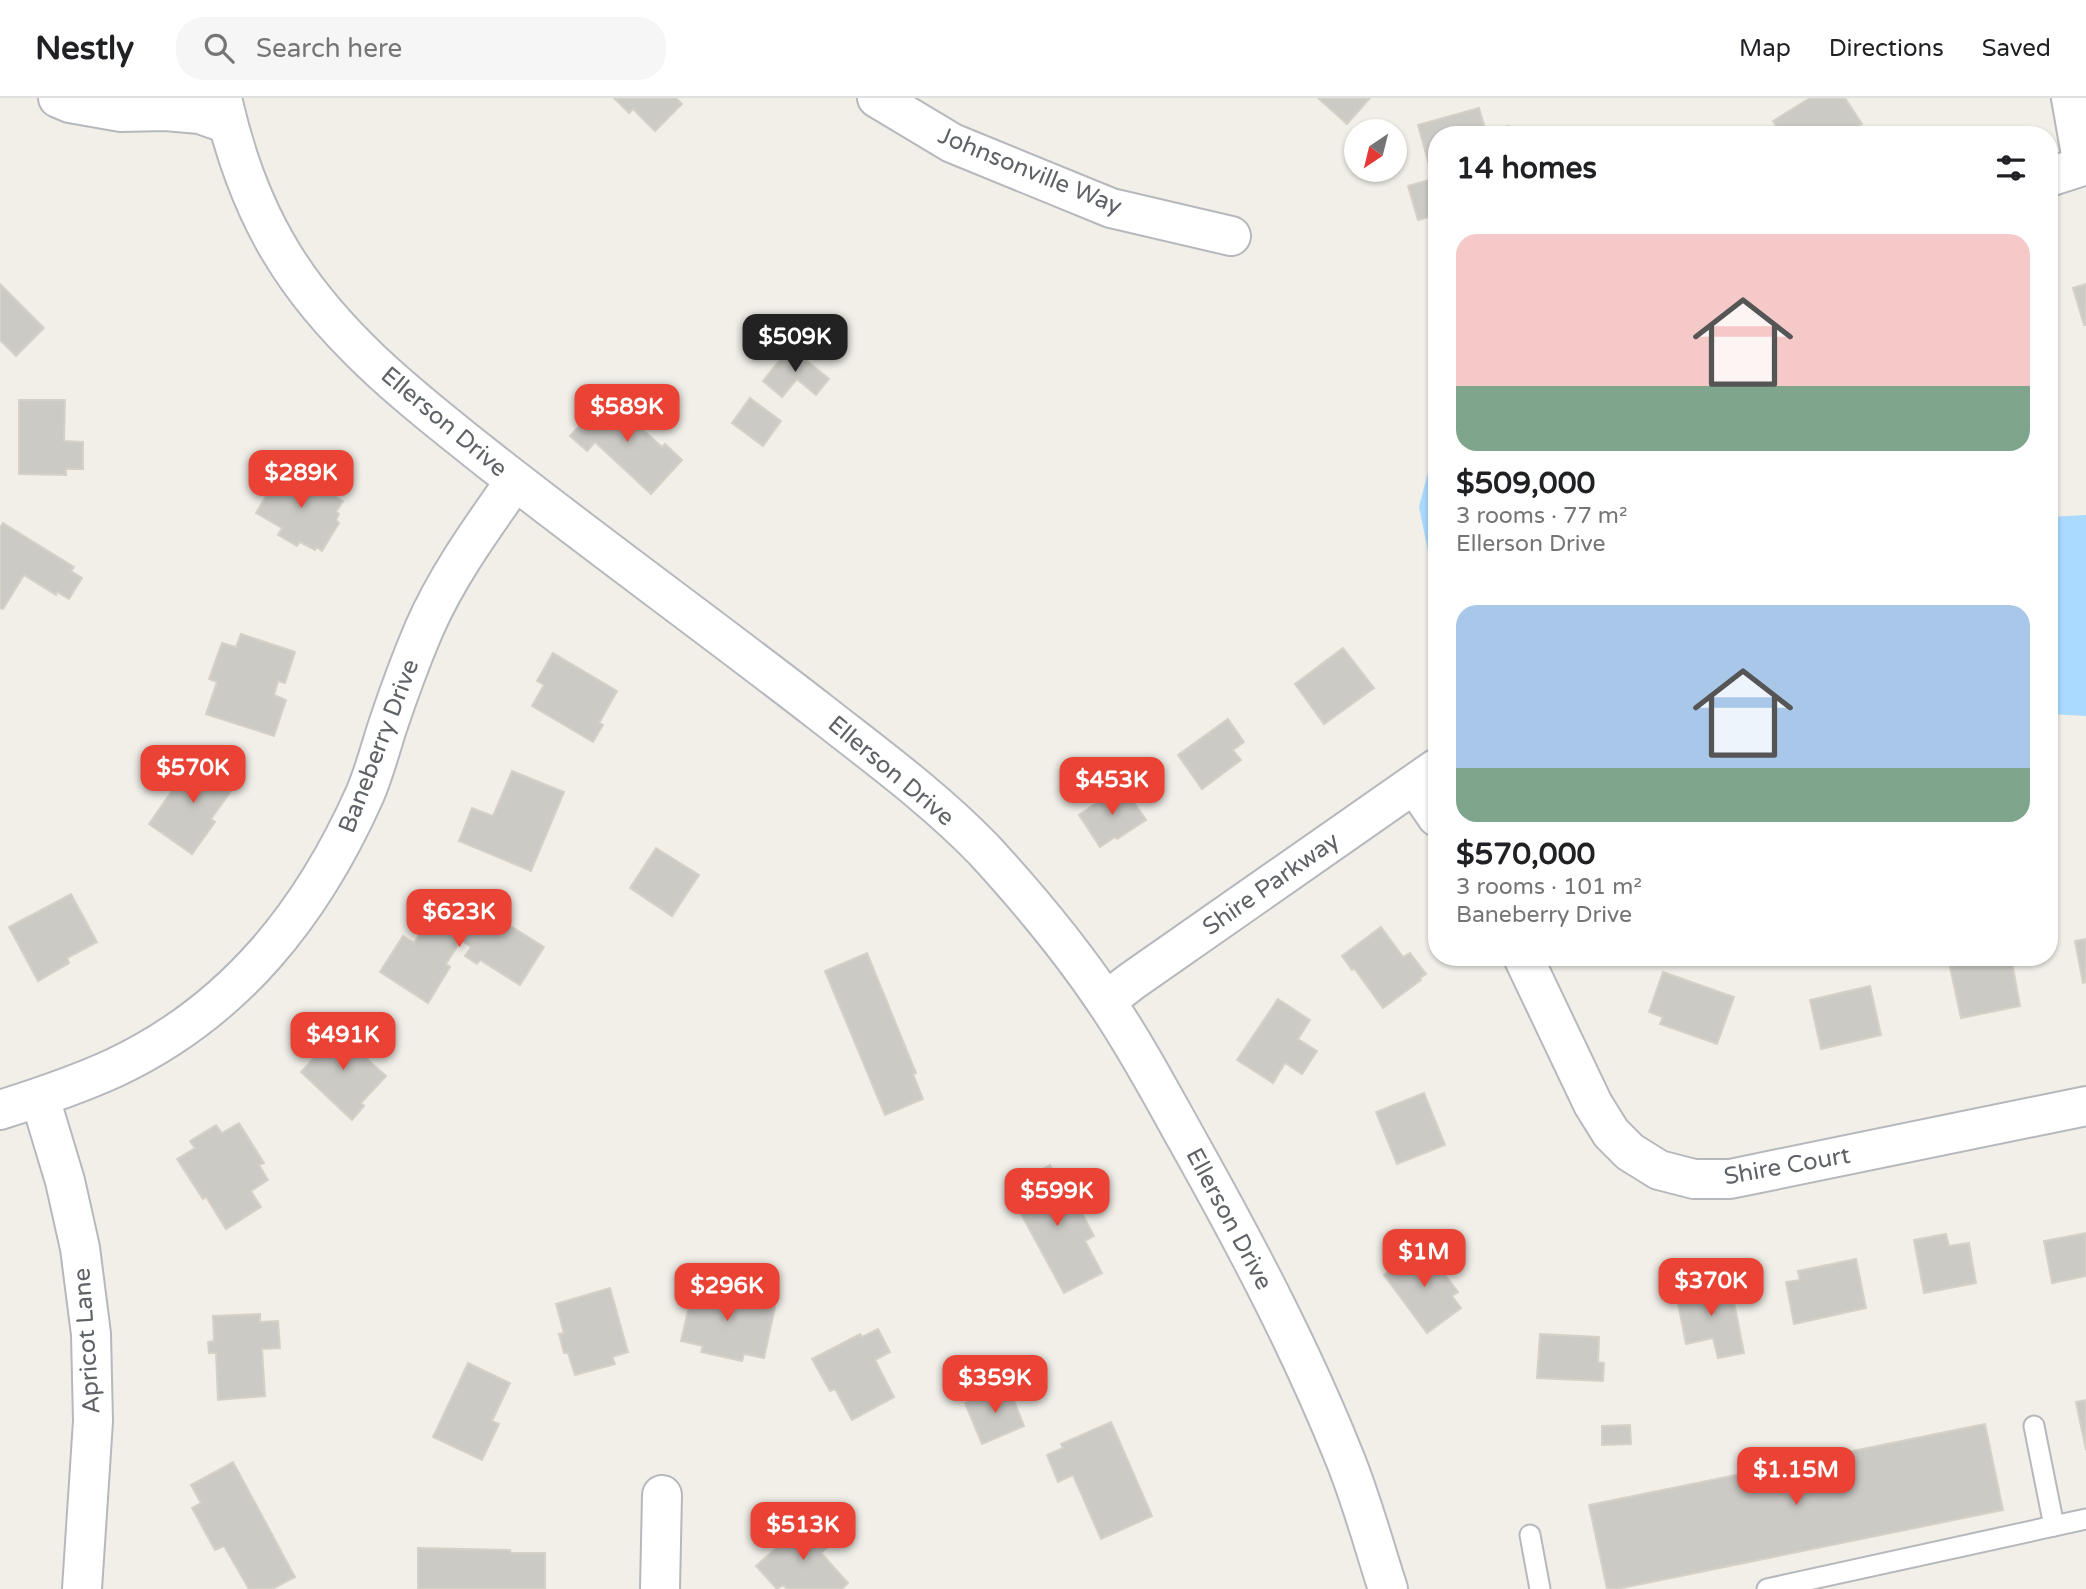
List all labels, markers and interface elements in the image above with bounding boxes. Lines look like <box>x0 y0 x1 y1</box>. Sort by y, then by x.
search box <box>176 17 666 80</box>
text: Nestly <box>35 29 134 68</box>
icon: search <box>200 29 238 67</box>
text: Search here <box>256 33 402 64</box>
text: Map <box>1739 34 1791 63</box>
text: Directions <box>1829 34 1944 63</box>
text: Saved <box>1982 34 2051 63</box>
north arrow <box>1344 119 1407 182</box>
map controls <box>1344 119 1407 182</box>
street label: Johnsonville Way <box>934 121 1126 221</box>
icon: filters <box>1992 149 2030 187</box>
text: 14 homes <box>1456 150 1597 187</box>
icon: home <box>1680 279 1806 405</box>
pin: $509K <box>746 314 844 374</box>
text: $509K <box>759 323 831 351</box>
street label: Ellerson Drive <box>375 361 513 483</box>
pin: $589K <box>578 384 676 444</box>
text: $589K <box>591 393 663 421</box>
pin: $289K <box>252 450 350 510</box>
text: $289K <box>265 459 337 487</box>
text: $509,000 <box>1456 465 1595 502</box>
text: 3 rooms · 77 m² <box>1456 502 1627 530</box>
text: Ellerson Drive <box>1456 530 1606 558</box>
icon: home <box>1680 650 1806 776</box>
street label: Baneberry Drive <box>333 655 425 837</box>
street label: Ellerson Drive <box>822 710 960 832</box>
pin: $570K <box>144 746 242 805</box>
text: $570K <box>157 754 229 782</box>
pin: $453K <box>1063 758 1161 817</box>
text: $453K <box>1076 766 1148 794</box>
street label: Shire Parkway <box>1197 826 1345 942</box>
text: $570,000 <box>1456 836 1595 873</box>
text: 3 rooms · 101 m² <box>1456 873 1642 901</box>
pin: $623K <box>410 890 508 949</box>
text: $623K <box>423 898 495 926</box>
text: Baneberry Drive <box>1456 901 1632 929</box>
pin: $491K <box>294 1012 392 1072</box>
text: $491K <box>307 1021 379 1049</box>
street label: Shire Court <box>1722 1141 1852 1191</box>
street label: Ellerson Drive <box>1180 1143 1278 1295</box>
pin: $599K <box>1008 1168 1106 1228</box>
text: $599K <box>1021 1177 1093 1205</box>
pin: $1M <box>1390 1230 1458 1289</box>
text: $1M <box>1399 1238 1449 1266</box>
pin: $370K <box>1662 1258 1760 1318</box>
pin: $296K <box>678 1264 776 1323</box>
street label: Apricot Lane <box>67 1267 107 1415</box>
text: $370K <box>1675 1267 1747 1295</box>
text: $296K <box>691 1272 763 1300</box>
pin: $359K <box>946 1356 1044 1415</box>
text: $359K <box>959 1364 1031 1392</box>
pin: $1.15M <box>1739 1448 1853 1507</box>
text: $1.15M <box>1753 1456 1839 1484</box>
pin: $513K <box>754 1502 852 1562</box>
text: $513K <box>767 1511 839 1539</box>

